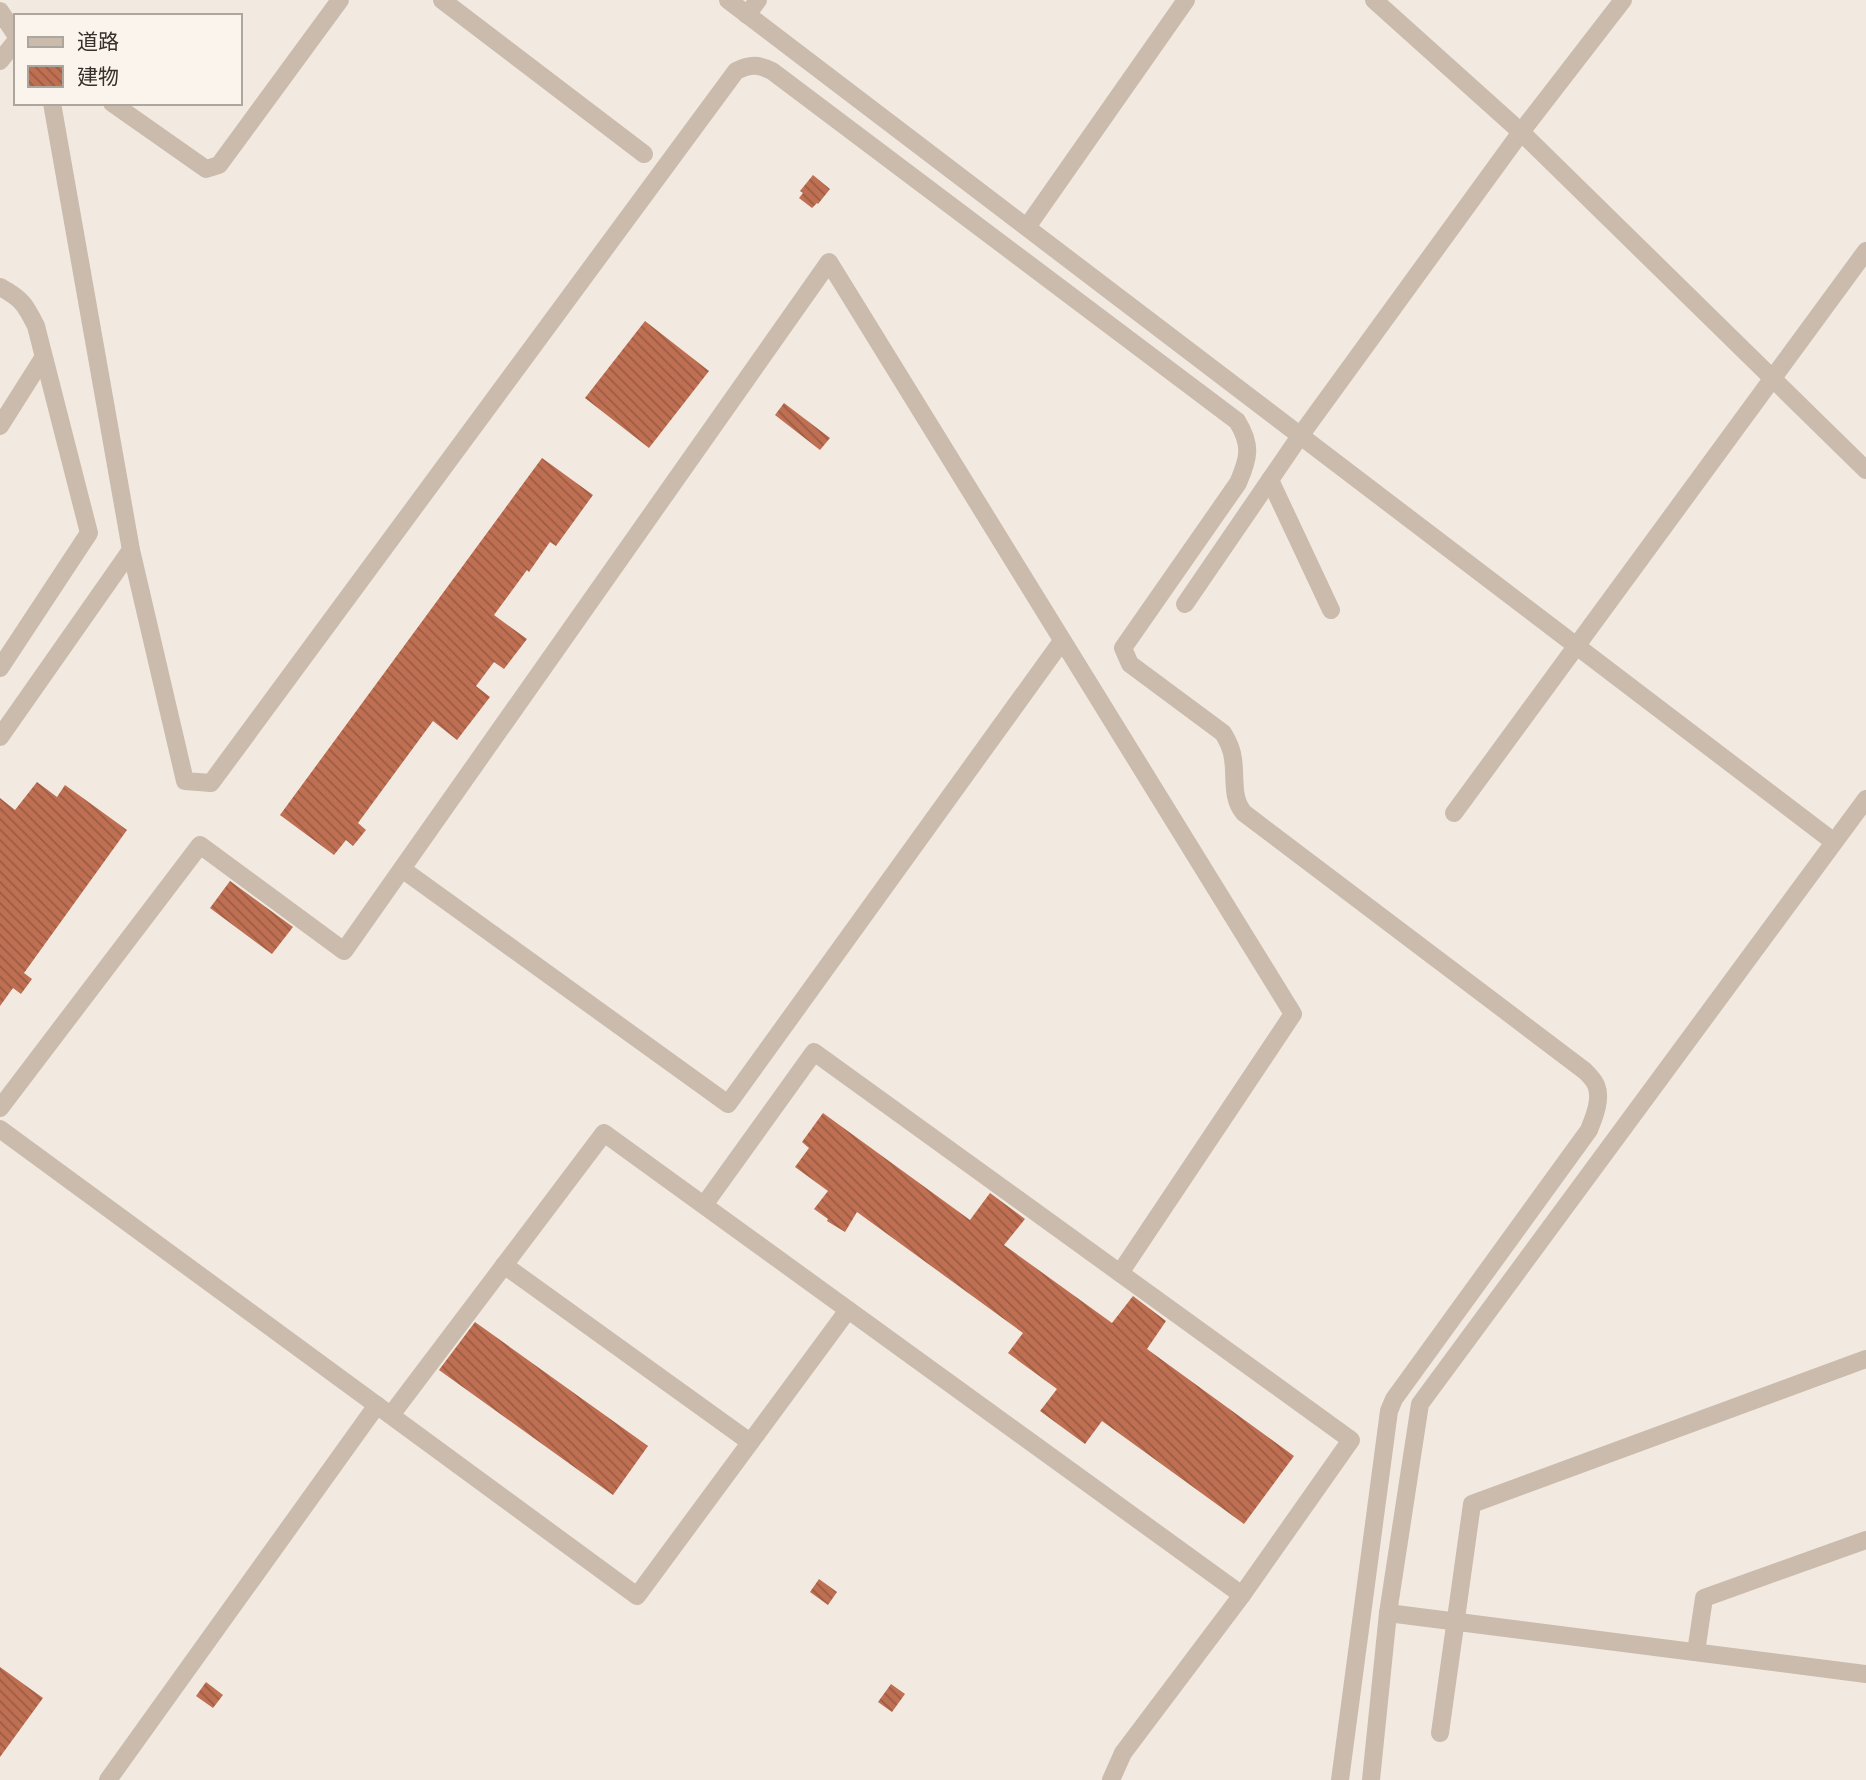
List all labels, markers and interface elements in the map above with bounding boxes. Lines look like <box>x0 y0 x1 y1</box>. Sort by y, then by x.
legend <box>14 14 242 105</box>
text: 道路 <box>77 30 119 54</box>
text: 建物 <box>77 65 119 89</box>

